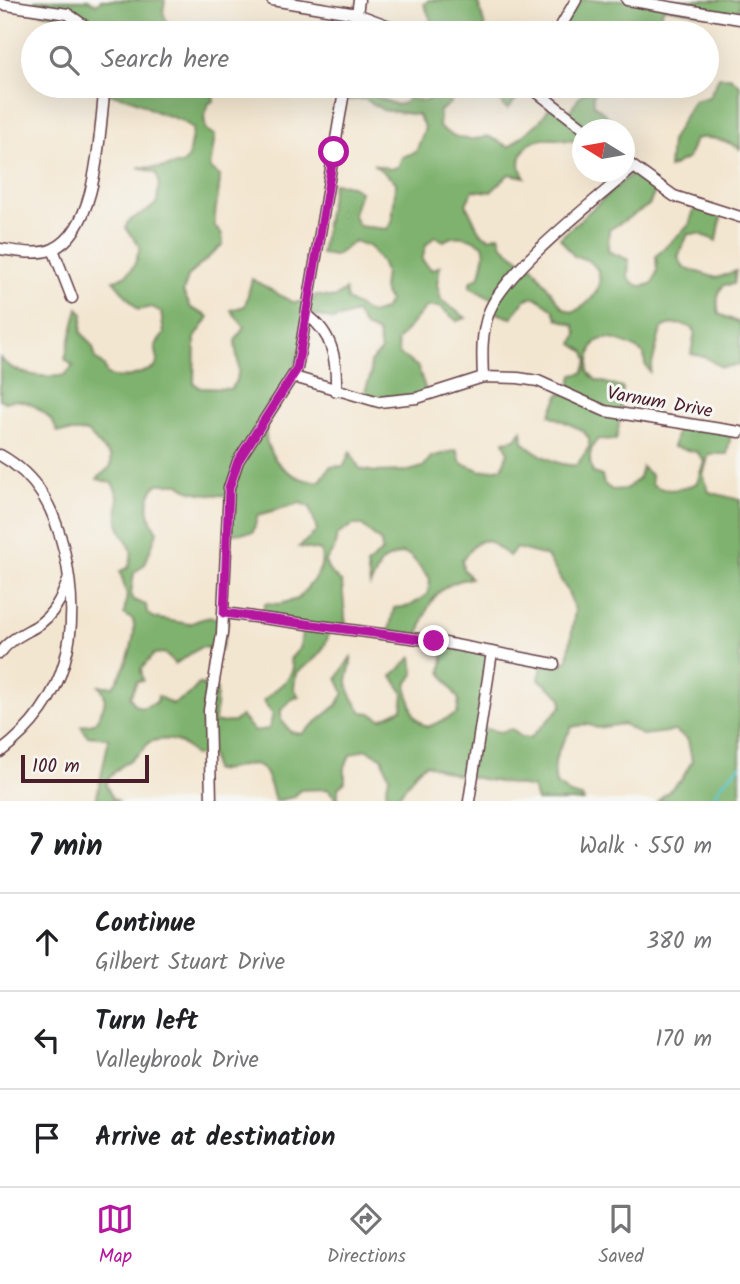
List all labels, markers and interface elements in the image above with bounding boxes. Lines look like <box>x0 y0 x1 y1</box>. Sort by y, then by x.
search box <box>21 21 719 98</box>
text: Search here <box>101 39 229 81</box>
icon: search <box>45 41 83 79</box>
north arrow <box>572 119 635 182</box>
route start <box>318 136 349 167</box>
street label: Varnum Drive <box>604 379 715 427</box>
route end <box>418 625 449 656</box>
scale bar <box>21 752 149 784</box>
text: 100 m <box>32 752 80 782</box>
text: 7 min <box>28 823 103 871</box>
text: Walk · 550 m <box>579 829 712 865</box>
text: Continue <box>95 903 196 945</box>
icon: ahead <box>28 923 66 961</box>
text: 380 m <box>646 924 712 960</box>
text: Gilbert Stuart Drive <box>95 945 285 981</box>
text: Turn left <box>95 1001 198 1043</box>
icon: left <box>28 1021 66 1059</box>
text: 170 m <box>655 1022 712 1058</box>
text: Valleybrook Drive <box>95 1043 259 1079</box>
text: Arrive at destination <box>95 1117 335 1159</box>
icon: arrive <box>28 1119 66 1157</box>
tab: Map <box>96 1200 134 1272</box>
tab: Directions <box>327 1200 406 1272</box>
tab: Saved <box>599 1200 644 1272</box>

